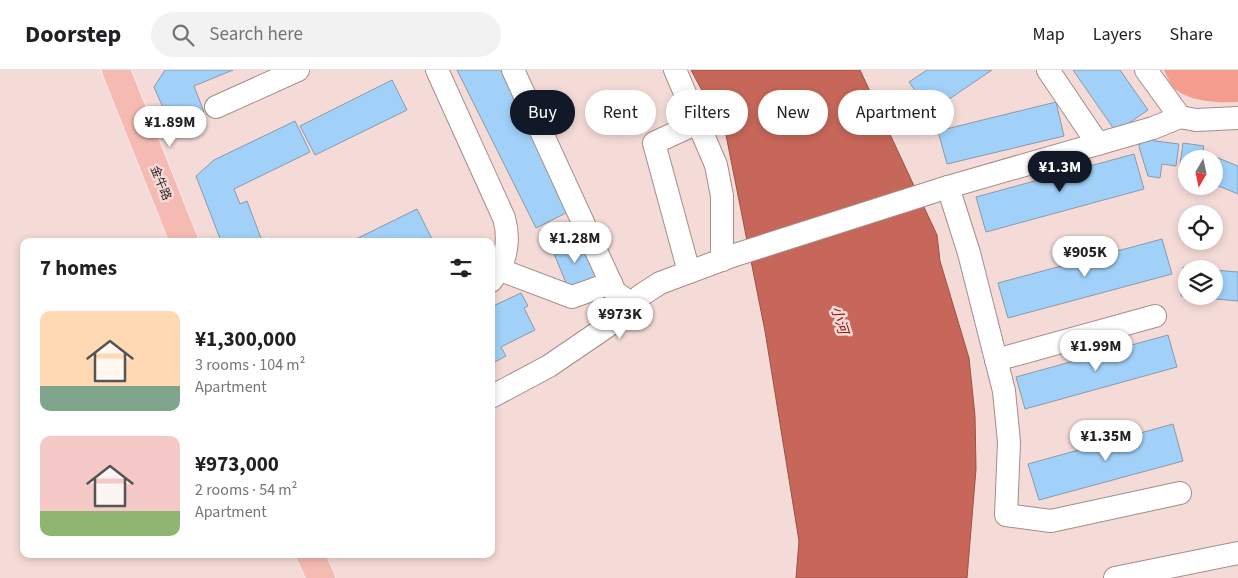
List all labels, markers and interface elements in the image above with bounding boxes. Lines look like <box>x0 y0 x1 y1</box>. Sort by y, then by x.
search box <box>151 12 501 57</box>
text: Doorstep <box>25 17 121 52</box>
icon: search <box>169 21 197 49</box>
text: Search here <box>209 21 303 48</box>
text: Map <box>1033 22 1065 47</box>
text: Layers <box>1093 22 1142 47</box>
text: Share <box>1170 22 1213 47</box>
chip: Buy <box>510 90 575 135</box>
chip: Rent <box>585 90 656 135</box>
chip: Filters <box>666 90 748 135</box>
chip: New <box>758 90 828 135</box>
chip: Apartment <box>838 90 954 135</box>
pin: ¥1.89M <box>129 106 211 148</box>
text: ¥1.89M <box>145 111 195 133</box>
pin: ¥1.3M <box>1025 150 1095 193</box>
north arrow <box>1178 150 1222 195</box>
map controls <box>1178 150 1223 305</box>
text: ¥1.3M <box>1039 156 1081 178</box>
street label: 金牛路 <box>146 163 175 203</box>
button: locate <box>1178 205 1223 250</box>
pin: ¥1.28M <box>534 222 616 264</box>
text: ¥1.28M <box>550 227 600 249</box>
pin: ¥905K <box>1050 236 1120 278</box>
text: ¥905K <box>1063 241 1107 263</box>
text: 7 homes <box>40 253 117 283</box>
icon: filters <box>447 254 475 282</box>
button: layers <box>1178 260 1223 305</box>
pin: ¥973K <box>585 298 655 340</box>
text: ¥973K <box>598 303 642 325</box>
water label: 小河 <box>825 304 854 339</box>
text: ¥1,300,000 <box>195 324 296 354</box>
pin: ¥1.99M <box>1055 330 1137 372</box>
icon: home <box>80 331 140 391</box>
text: ¥1.99M <box>1071 335 1121 357</box>
text: 3 rooms · 104 m² <box>195 354 305 376</box>
text: Apartment <box>195 376 267 398</box>
pin: ¥1.35M <box>1065 420 1147 462</box>
text: ¥1.35M <box>1081 425 1131 447</box>
text: ¥973,000 <box>195 449 279 479</box>
icon: home <box>80 456 140 516</box>
text: 2 rooms · 54 m² <box>195 479 297 501</box>
text: Apartment <box>195 501 267 523</box>

